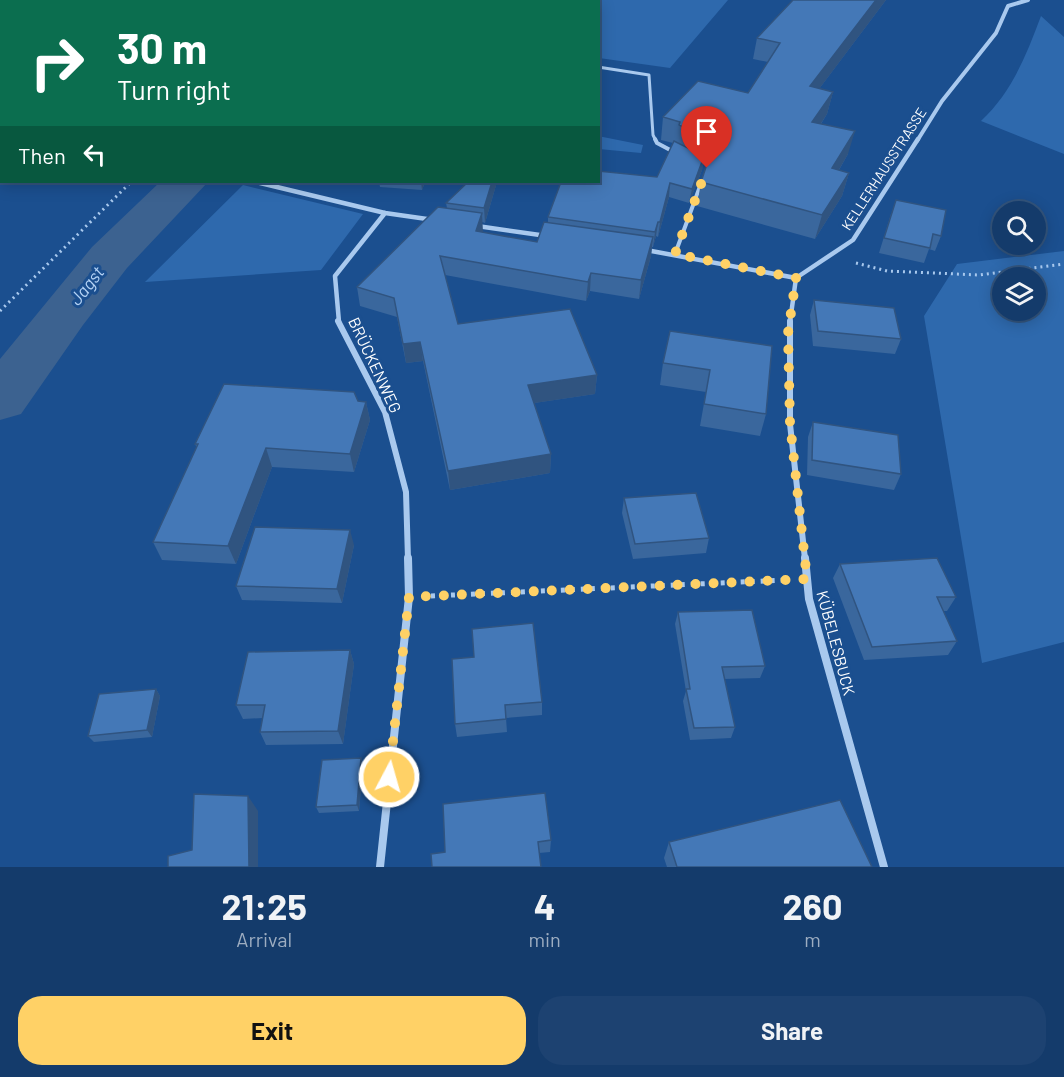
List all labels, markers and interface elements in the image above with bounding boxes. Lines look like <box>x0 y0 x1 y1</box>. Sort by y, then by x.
text: 30 m <box>117 22 207 72</box>
icon: right <box>18 24 96 102</box>
text: Turn right <box>117 73 231 105</box>
street label: KELLERHAUSSTRASSE <box>838 104 930 233</box>
pin <box>681 106 732 168</box>
icon: arrive <box>690 115 723 148</box>
icon: left <box>78 138 111 171</box>
text: Then <box>18 142 66 168</box>
map controls <box>992 201 1046 321</box>
button: search <box>992 201 1046 255</box>
water label: Jagst <box>64 261 109 309</box>
button: layers <box>992 267 1046 321</box>
street label: BRÜCKENWEG <box>345 314 406 416</box>
street label: KÜBELESBUCK <box>813 588 860 698</box>
position arrow <box>357 745 421 809</box>
text: 21:25 <box>222 884 307 927</box>
text: 4 <box>534 884 556 927</box>
text: 260 <box>782 884 842 927</box>
text: Arrival <box>236 927 292 951</box>
text: min <box>528 927 561 951</box>
text: m <box>804 927 821 951</box>
button: Exit <box>18 996 526 1065</box>
button: Share <box>538 996 1046 1065</box>

